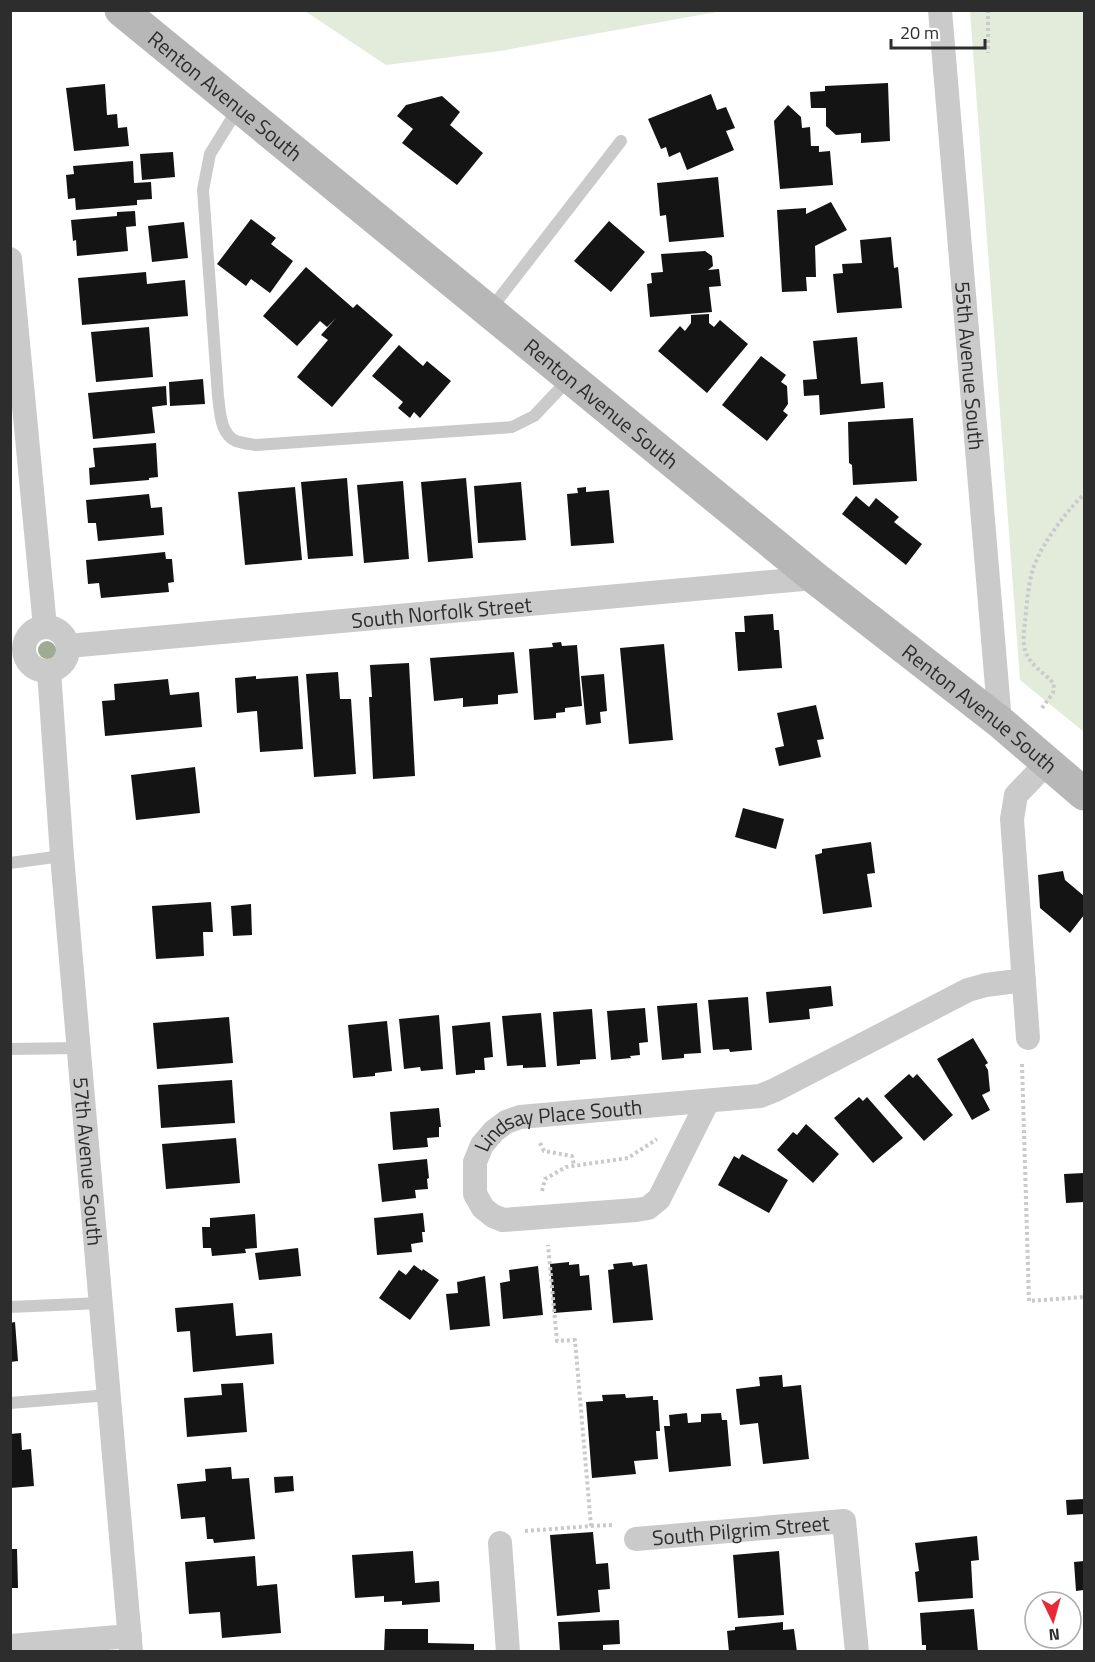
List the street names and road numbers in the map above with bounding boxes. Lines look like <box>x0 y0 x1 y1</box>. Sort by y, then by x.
street label: Renton Avenue South <box>141 22 310 169</box>
street label: 55th Avenue South <box>947 280 993 452</box>
street label: Renton Avenue South <box>517 330 686 476</box>
street label: South Norfolk Street <box>350 588 534 636</box>
street label: Renton Avenue South <box>895 636 1065 781</box>
street label: 57th Avenue South <box>65 1076 112 1247</box>
street label: Lindsay Place South <box>465 1090 643 1156</box>
street label: South Pilgrim Street <box>651 1506 831 1554</box>

